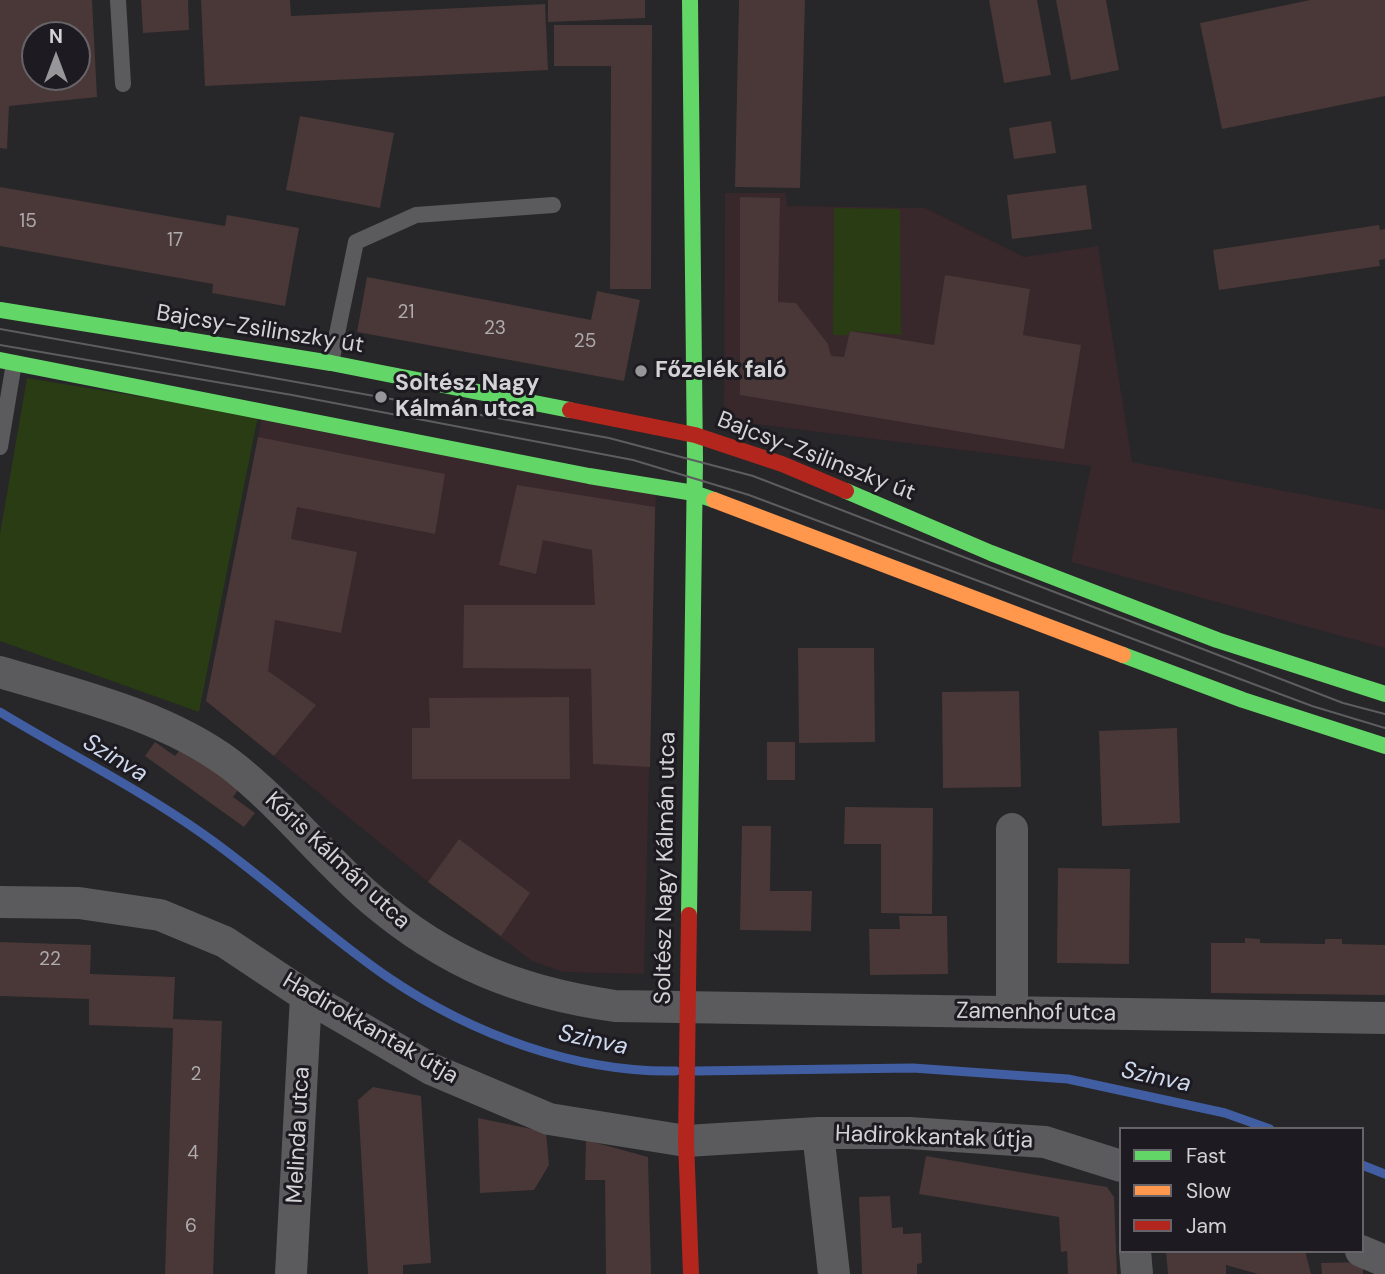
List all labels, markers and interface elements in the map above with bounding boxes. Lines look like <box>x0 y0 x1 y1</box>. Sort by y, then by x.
north arrow <box>21 21 91 91</box>
text: N <box>49 24 63 49</box>
house number: 15 <box>19 211 37 233</box>
house number: 17 <box>167 230 183 252</box>
street label: Bajcsy-Zsilinszky út <box>154 300 366 360</box>
house number: 21 <box>398 302 414 324</box>
house number: 23 <box>484 318 506 340</box>
house number: 25 <box>574 331 596 353</box>
place label: Főzelék faló <box>655 357 787 385</box>
marker: Főzelék faló <box>633 363 649 379</box>
place label: Soltész Nagy Kálmán utca <box>395 370 539 424</box>
marker: Soltész Nagy Kálmán utca <box>373 389 389 405</box>
street label: Bajcsy-Zsilinszky út <box>713 407 919 507</box>
water label: Szinva <box>77 729 153 789</box>
street label: Soltész Nagy Kálmán utca <box>650 731 682 1005</box>
street label: Kóris Kálmán utca <box>259 787 415 935</box>
house number: 22 <box>39 949 61 971</box>
street label: Hadirokkantak útja <box>277 968 463 1090</box>
street label: Zamenhof utca <box>956 998 1116 1028</box>
water label: Szinva <box>556 1020 630 1062</box>
water label: Szinva <box>1119 1057 1193 1099</box>
house number: 2 <box>191 1064 201 1086</box>
street label: Melinda utca <box>282 1066 316 1204</box>
street label: Hadirokkantak útja <box>834 1121 1034 1155</box>
legend <box>1119 1127 1364 1253</box>
text: Fast <box>1186 1142 1226 1170</box>
house number: 4 <box>187 1143 199 1165</box>
text: Slow <box>1186 1177 1231 1205</box>
text: Jam <box>1186 1212 1227 1240</box>
house number: 6 <box>185 1216 197 1238</box>

